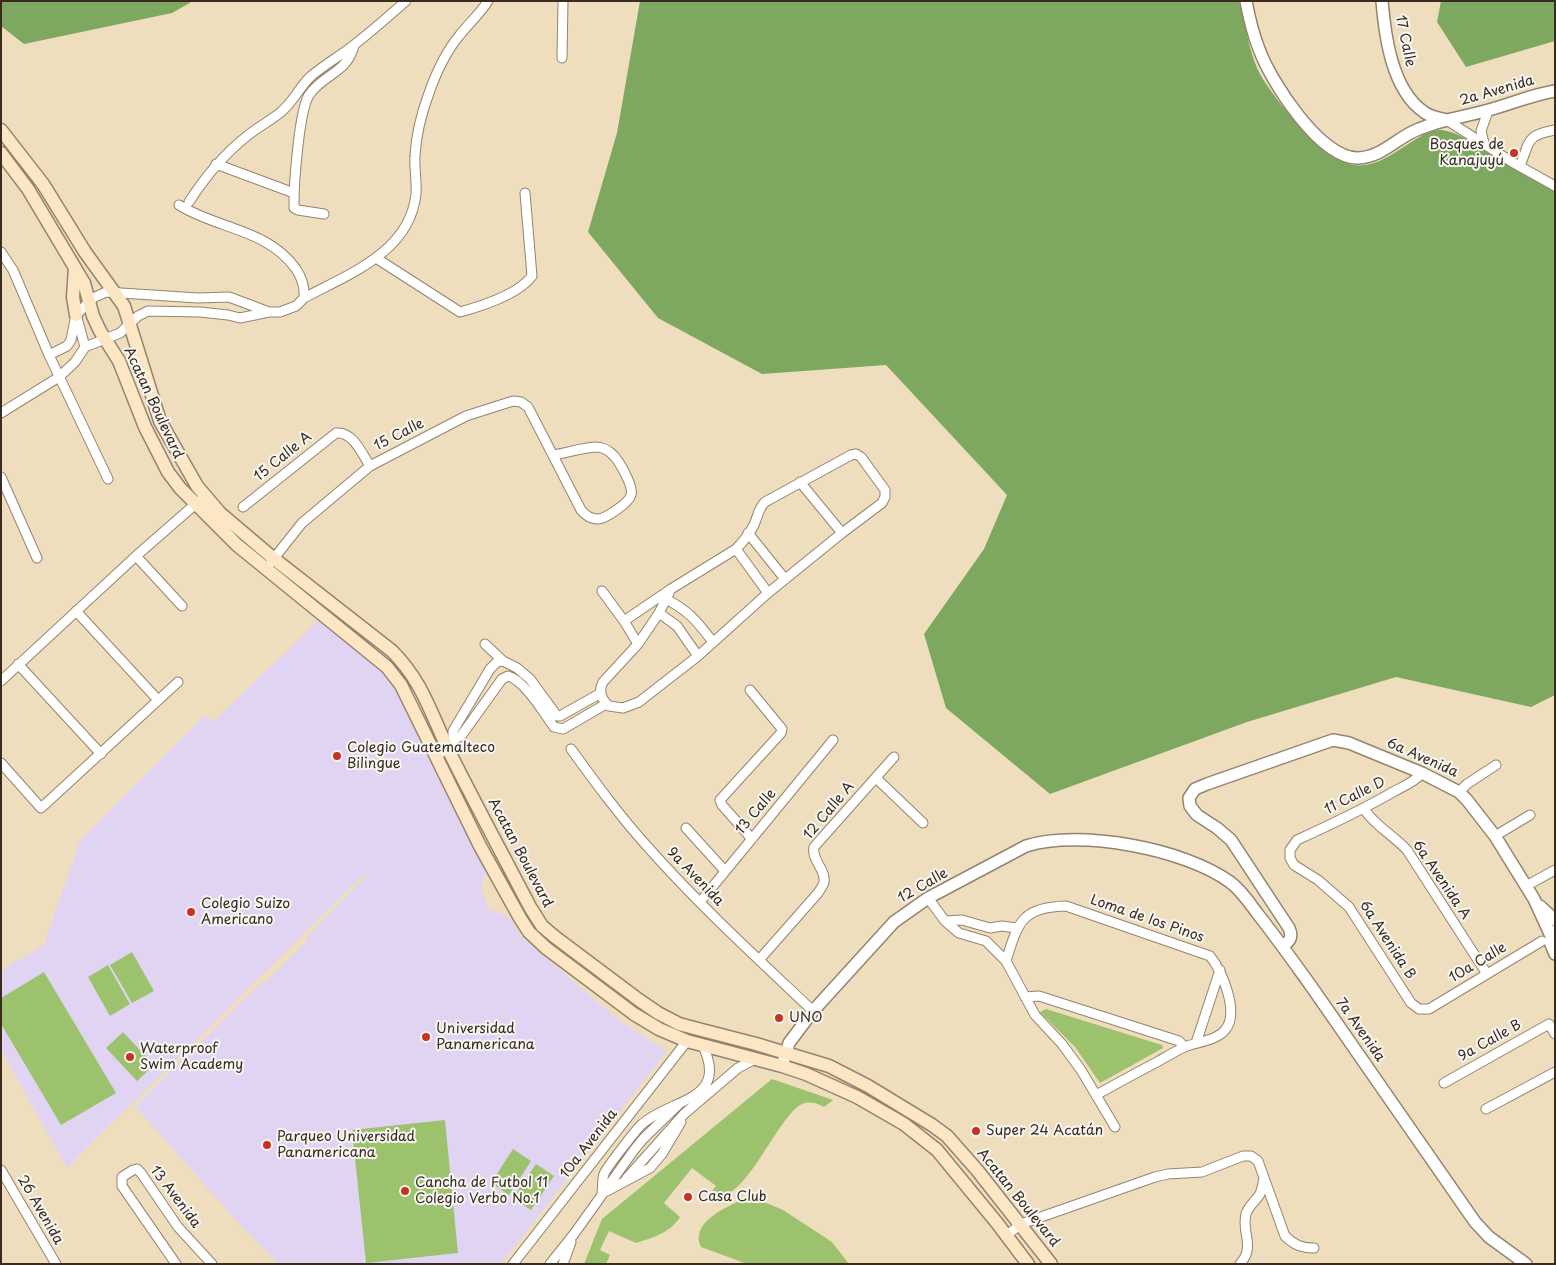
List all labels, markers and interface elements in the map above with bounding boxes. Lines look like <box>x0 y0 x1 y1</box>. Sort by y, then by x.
street label: 17 Calle <box>1391 14 1419 68</box>
street label: 2a Avenida <box>1458 72 1536 110</box>
place label: Bosques de Kanajuyú <box>1430 137 1504 170</box>
marker: Bosques de Kanajuyú <box>1508 147 1520 159</box>
street label: Acatan Boulevard <box>120 344 186 462</box>
street label: 15 Calle <box>371 415 427 455</box>
street label: 15 Calle A <box>251 429 315 485</box>
street label: 6a Avenida <box>1384 735 1460 781</box>
place label: Colegio Guatemalteco Bilingue <box>347 740 495 772</box>
marker: Colegio Guatemalteco Bilingue <box>331 750 343 762</box>
street label: 11 Calle D <box>1322 774 1388 818</box>
street label: 12 Calle A <box>800 779 858 843</box>
street label: 13 Calle <box>732 786 780 838</box>
street label: Acatan Boulevard <box>484 796 556 910</box>
street label: 6a Avenida A <box>1408 837 1474 923</box>
street label: 9a Avenida <box>663 844 727 910</box>
street label: 12 Calle <box>895 865 951 907</box>
street label: Loma de los Pinos <box>1088 892 1206 946</box>
place label: Colegio Suizo Americano <box>201 896 290 929</box>
street label: 6a Avenida B <box>1355 898 1419 982</box>
marker: Colegio Suizo Americano <box>185 906 197 918</box>
street label: 10a Calle <box>1446 939 1510 987</box>
street label: 7a Avenida <box>1332 995 1388 1065</box>
place label: UNO <box>789 1010 822 1026</box>
marker: UNO <box>773 1012 785 1024</box>
street label: 9a Calle B <box>1456 1017 1524 1065</box>
place label: Universidad Panamericana <box>436 1021 535 1054</box>
marker: Universidad Panamericana <box>420 1031 432 1043</box>
place label: Waterproof Swim Academy <box>140 1041 243 1074</box>
marker: Waterproof Swim Academy <box>124 1051 136 1063</box>
street label: 10a Avenida <box>557 1106 621 1182</box>
place label: Super 24 Acatán <box>986 1123 1103 1139</box>
marker: Super 24 Acatán <box>970 1125 982 1137</box>
place label: Parqueo Universidad Panamericana <box>277 1129 415 1162</box>
marker: Parqueo Universidad Panamericana <box>261 1139 273 1151</box>
street label: Acatan Boulevard <box>973 1146 1063 1250</box>
street label: 13 Avenida <box>146 1163 204 1231</box>
street label: 26 Avenida <box>13 1172 67 1248</box>
place label: Cancha de Futbol 11 Colegio Verbo No.1 <box>415 1175 548 1208</box>
marker: Cancha de Futbol 11 Colegio Verbo No.1 <box>399 1185 411 1197</box>
place label: Casa Club <box>698 1189 767 1205</box>
marker: Casa Club <box>682 1191 694 1203</box>

